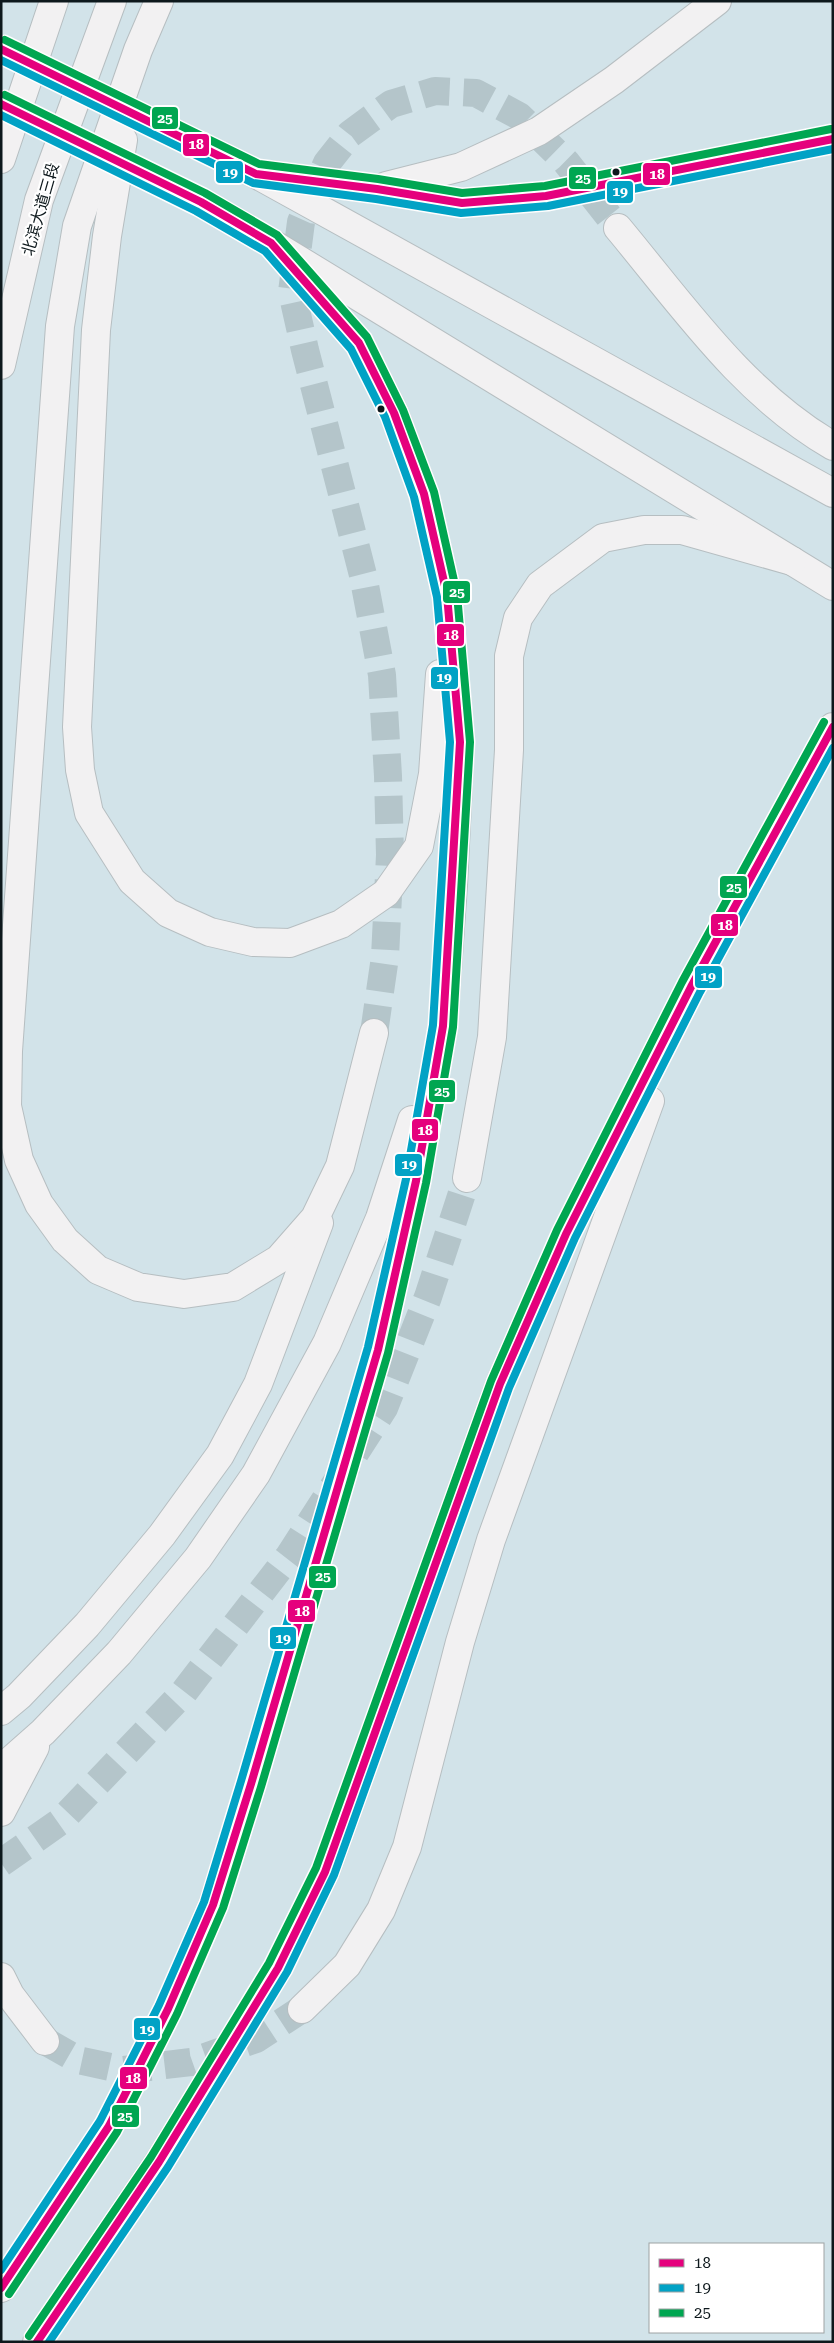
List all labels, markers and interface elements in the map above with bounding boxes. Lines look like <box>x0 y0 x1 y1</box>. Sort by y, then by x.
line badge: 25 <box>151 106 179 130</box>
text: 25 <box>157 110 173 126</box>
line badge: 18 <box>182 133 210 157</box>
text: 18 <box>188 136 204 152</box>
street label: 北滨大道三段 <box>18 160 63 258</box>
line badge: 19 <box>215 160 244 184</box>
line badge: 18 <box>642 162 671 186</box>
text: 19 <box>222 164 238 180</box>
line badge: 25 <box>568 166 597 190</box>
text: 18 <box>649 166 665 182</box>
unlabelled marker <box>611 167 621 177</box>
text: 25 <box>575 170 591 186</box>
line badge: 19 <box>606 180 634 204</box>
text: 19 <box>612 183 628 199</box>
unlabelled marker <box>376 404 386 414</box>
line badge: 25 <box>442 580 471 604</box>
text: 25 <box>449 584 465 600</box>
line badge: 18 <box>436 623 465 647</box>
text: 18 <box>443 627 459 643</box>
line badge: 19 <box>430 666 459 690</box>
text: 19 <box>436 669 452 685</box>
line badge: 25 <box>719 875 748 899</box>
text: 25 <box>726 879 742 895</box>
line badge: 18 <box>710 913 739 937</box>
text: 18 <box>717 917 733 933</box>
line badge: 19 <box>694 965 723 989</box>
text: 19 <box>700 968 716 984</box>
line badge: 25 <box>428 1079 456 1103</box>
text: 25 <box>434 1083 450 1099</box>
line badge: 18 <box>411 1118 439 1142</box>
text: 18 <box>417 1122 433 1138</box>
line badge: 19 <box>394 1153 423 1177</box>
text: 19 <box>401 1156 417 1172</box>
line badge: 25 <box>308 1565 337 1589</box>
text: 25 <box>315 1568 331 1584</box>
line badge: 18 <box>287 1599 316 1623</box>
text: 18 <box>294 1603 310 1619</box>
line badge: 19 <box>269 1626 297 1650</box>
text: 19 <box>275 1630 291 1646</box>
line badge: 19 <box>133 2017 161 2041</box>
text: 19 <box>139 2021 155 2037</box>
line badge: 18 <box>119 2066 148 2090</box>
text: 18 <box>125 2070 141 2086</box>
line badge: 25 <box>111 2104 140 2128</box>
text: 25 <box>117 2108 133 2124</box>
legend <box>649 2243 824 2333</box>
text: 18 <box>694 2254 711 2272</box>
text: 19 <box>694 2279 711 2297</box>
text: 25 <box>694 2304 711 2322</box>

